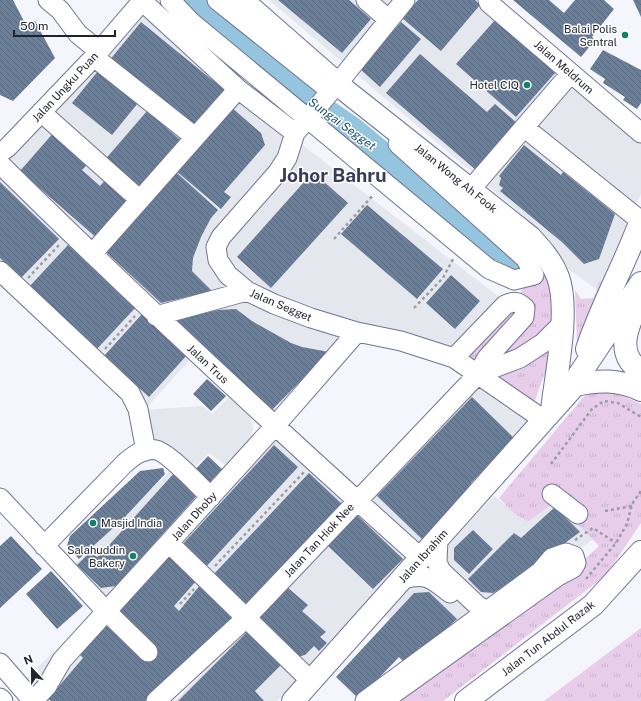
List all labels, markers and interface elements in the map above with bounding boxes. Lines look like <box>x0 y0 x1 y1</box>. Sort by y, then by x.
scale bar <box>14 12 115 38</box>
text: 50 m <box>20 19 48 33</box>
place label: Balai Polis Sentral <box>564 23 617 48</box>
marker: Balai Polis Sentral <box>620 30 630 40</box>
street label: Jalan Meldrum <box>532 38 596 96</box>
street label: Jalan Ungku Puan <box>30 50 100 124</box>
place label: Hotel CIQ <box>469 79 519 91</box>
marker: Hotel CIQ <box>522 80 532 90</box>
water label: Sungai Segget <box>306 95 379 153</box>
street label: Jalan Wong Ah Fook <box>412 141 500 215</box>
district label: Johor Bahru <box>279 164 387 186</box>
street label: Jalan Segget <box>248 287 314 323</box>
street label: Jalan Trus <box>185 342 231 386</box>
street label: Jalan Dhoby <box>169 489 219 543</box>
street label: Jalan Tan Hiok Nee <box>282 501 356 579</box>
place label: Masjid India <box>101 517 162 529</box>
marker: Masjid India <box>88 518 98 528</box>
street label: Jalan Ibrahim <box>396 527 450 585</box>
place label: Salahuddin Bakery <box>67 544 125 569</box>
marker: Salahuddin Bakery <box>128 551 138 561</box>
street label: Jalan Tun Abdul Razak <box>499 598 597 678</box>
north arrow <box>12 649 52 689</box>
text: N <box>22 653 34 667</box>

